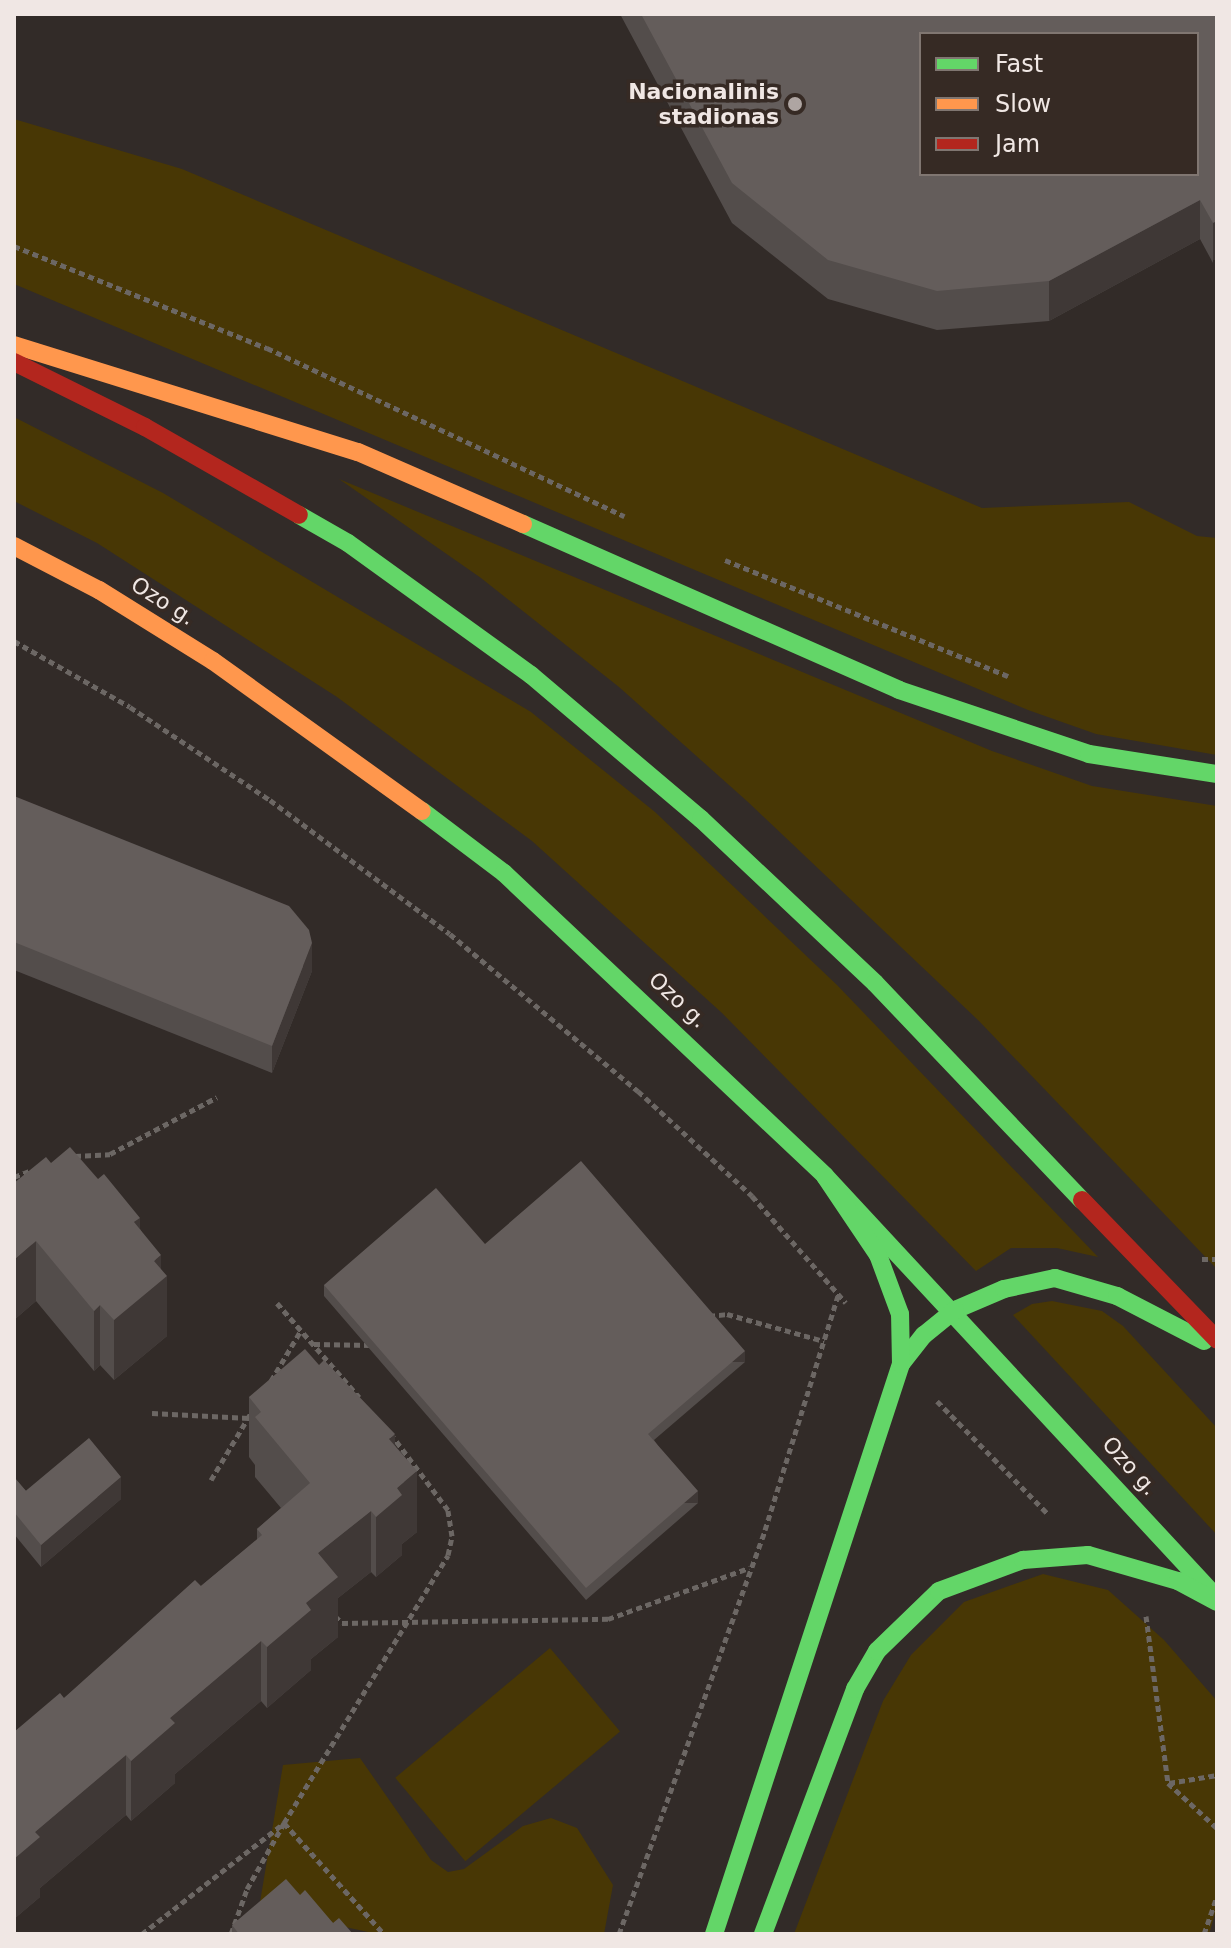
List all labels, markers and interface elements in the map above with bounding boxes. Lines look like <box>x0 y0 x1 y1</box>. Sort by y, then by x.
legend <box>919 32 1199 176</box>
text: Fast <box>995 50 1043 78</box>
place label: Nacionalinis stadionas <box>628 78 779 130</box>
text: Slow <box>995 90 1051 118</box>
marker: Nacionalinis stadionas <box>786 95 804 113</box>
text: Jam <box>995 130 1040 158</box>
street label: Ozo g. <box>126 571 200 631</box>
street label: Ozo g. <box>643 966 713 1034</box>
street label: Ozo g. <box>1097 1431 1163 1501</box>

